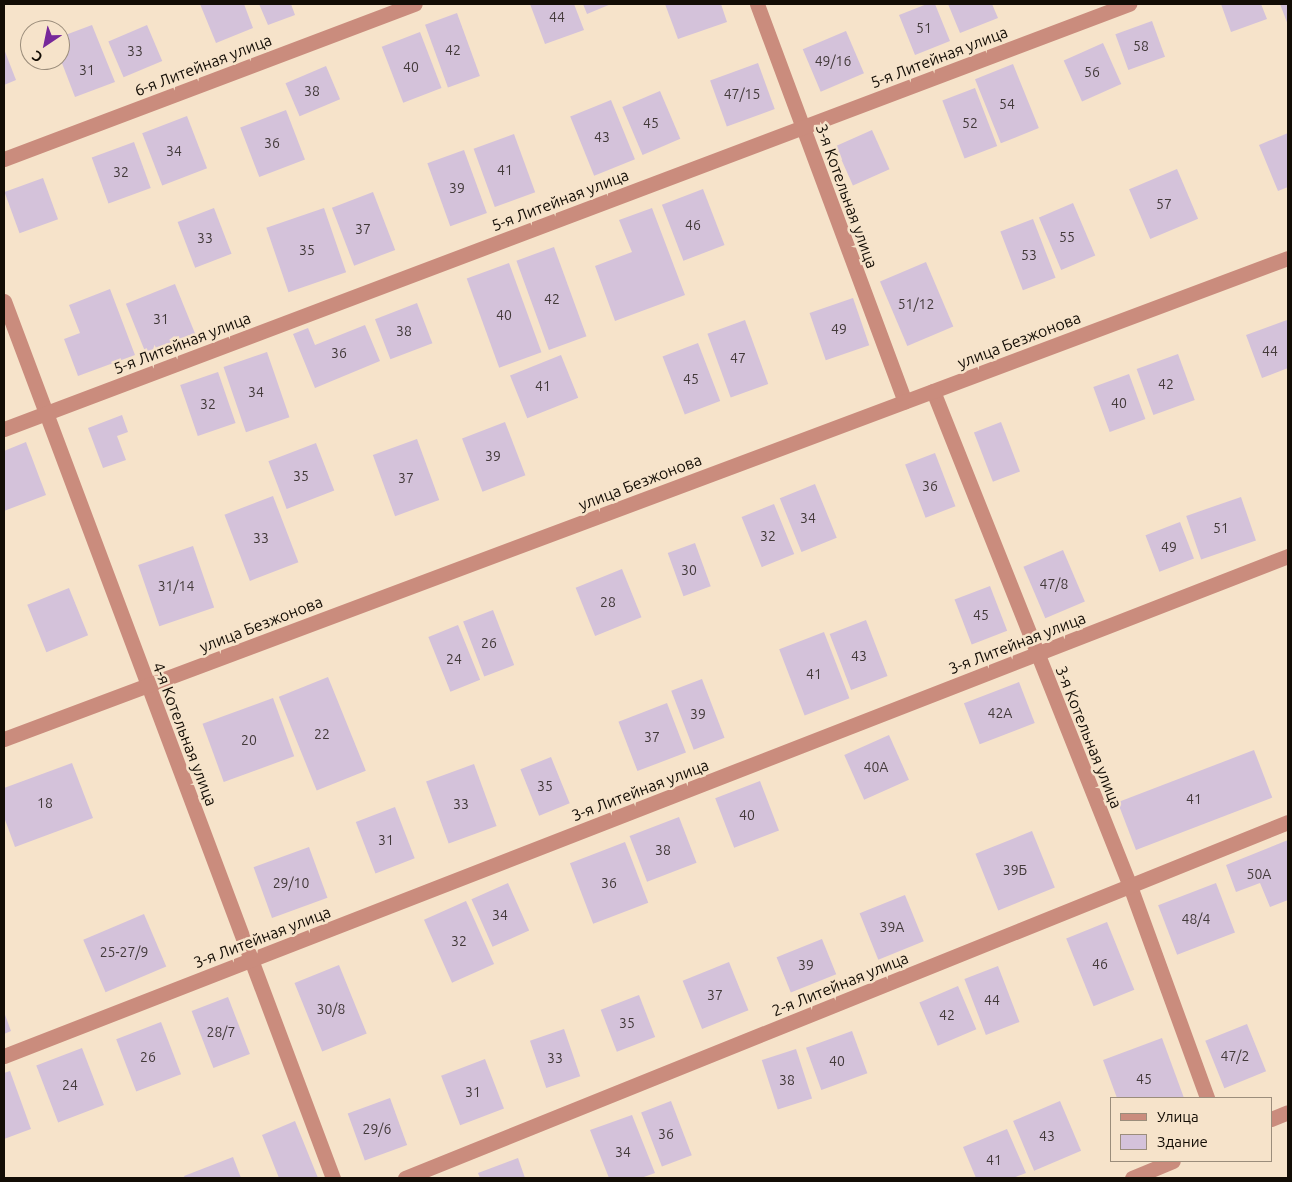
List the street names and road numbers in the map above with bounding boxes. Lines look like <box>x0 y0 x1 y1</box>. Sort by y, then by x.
street label: 5-я Литейная улица <box>868 22 1010 92</box>
street label: 6-я Литейная улица <box>132 30 274 100</box>
street label: 3-я Котельная улица <box>812 121 882 271</box>
street label: 5-я Литейная улица <box>489 165 631 235</box>
street label: 5-я Литейная улица <box>111 308 253 378</box>
street label: улица Безжонова <box>955 308 1083 372</box>
street label: улица Безжонова <box>576 450 704 514</box>
street label: улица Безжонова <box>197 592 325 656</box>
street label: 3-я Литейная улица <box>946 608 1088 678</box>
street label: 4-я Котельная улица <box>149 660 221 808</box>
street label: 3-я Котельная улица <box>1052 663 1126 811</box>
street label: 3-я Литейная улица <box>569 755 711 825</box>
street label: 3-я Литейная улица <box>191 902 333 972</box>
street label: 2-я Литейная улица <box>769 948 911 1020</box>

